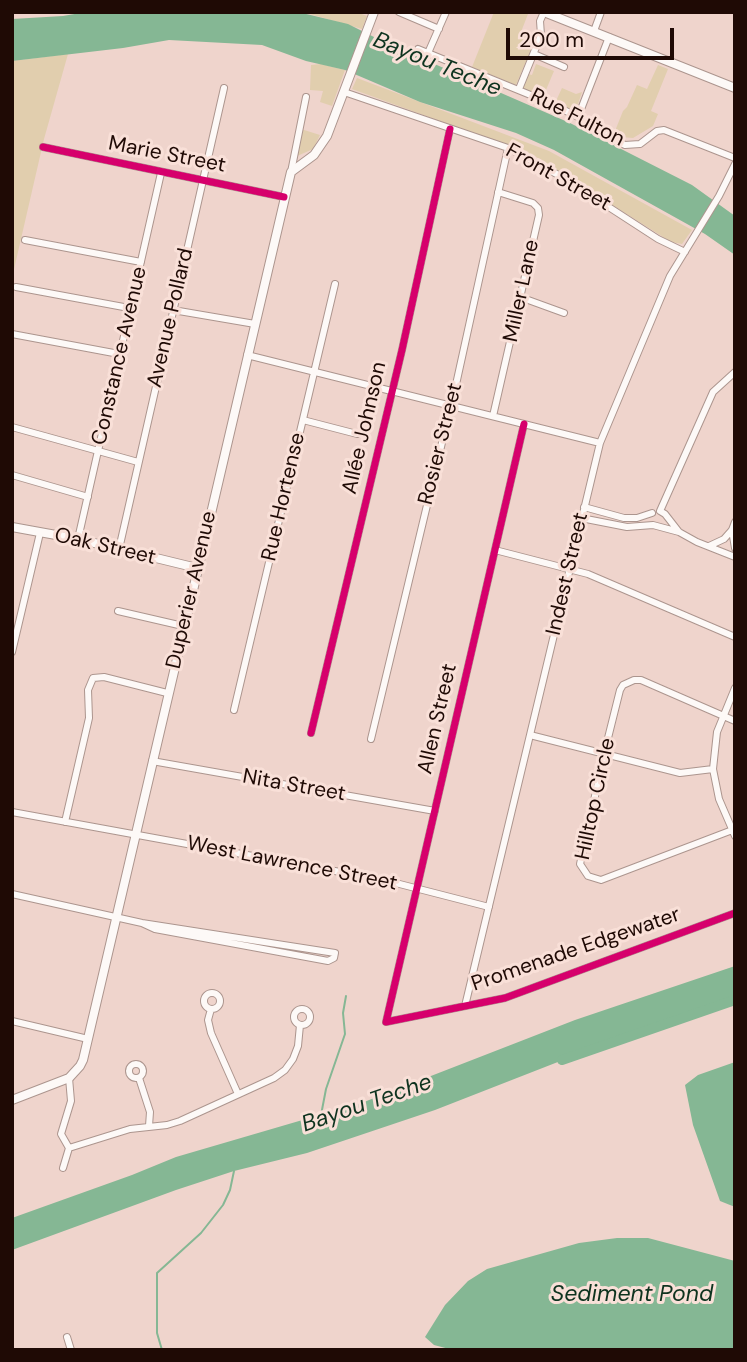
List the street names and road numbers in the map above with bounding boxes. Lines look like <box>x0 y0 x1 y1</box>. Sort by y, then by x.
street label: Rue Fulton <box>526 84 628 152</box>
street label: Marie Street <box>106 131 228 179</box>
street label: Front Street <box>501 139 615 217</box>
street label: Miller Lane <box>499 238 545 344</box>
street label: Avenue Pollard <box>143 246 199 390</box>
street label: Constance Avenue <box>87 264 153 448</box>
street label: Allée Johnson <box>338 359 392 497</box>
street label: Rosier Street <box>414 380 468 508</box>
street label: Rue Hortense <box>257 430 311 564</box>
street label: Duperier Avenue <box>162 509 222 671</box>
street label: Indest Street <box>542 510 594 638</box>
street label: Oak Street <box>52 523 158 571</box>
street label: Allen Street <box>413 661 463 777</box>
street label: Hilltop Circle <box>571 736 621 862</box>
street label: Nita Street <box>240 765 348 807</box>
street label: West Lawrence Street <box>185 831 399 897</box>
street label: Promenade Edgewater <box>468 902 684 998</box>

